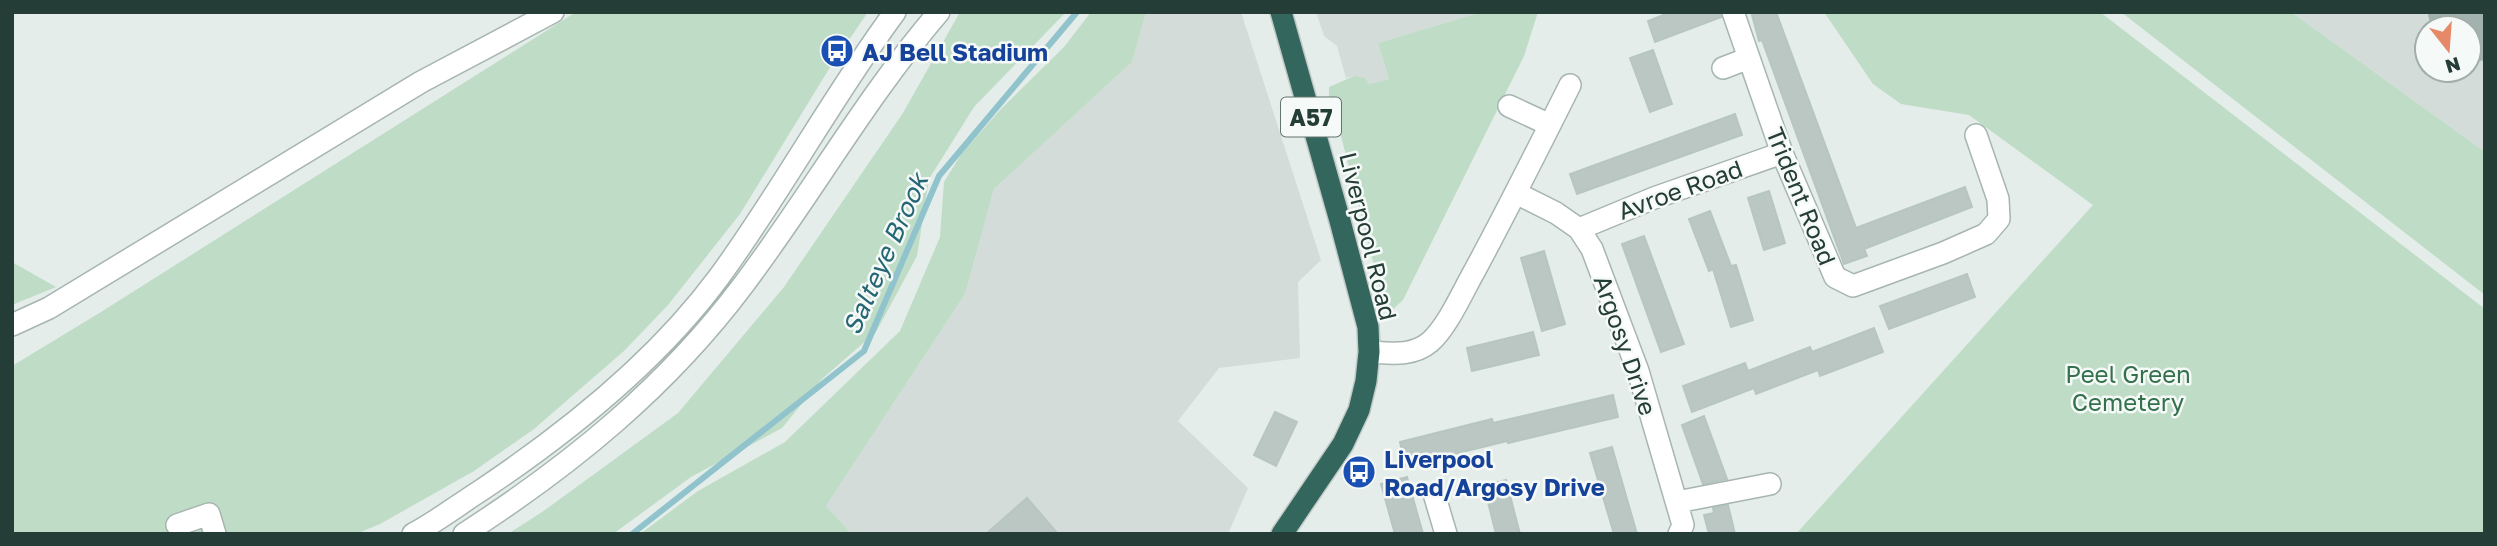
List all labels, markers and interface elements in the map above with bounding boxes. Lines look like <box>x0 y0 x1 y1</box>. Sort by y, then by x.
north arrow <box>2413 14 2483 84</box>
bus stop icon: AJ Bell Stadium <box>818 32 856 70</box>
place label: AJ Bell Stadium <box>862 37 1048 66</box>
text: N <box>2443 53 2463 79</box>
road number: A57 <box>1281 98 1341 136</box>
street label: Trident Road <box>1761 123 1843 269</box>
street label: Liverpool Road <box>1334 149 1404 323</box>
street label: Avroe Road <box>1614 153 1746 225</box>
water label: Salteye Brook <box>836 167 935 339</box>
street label: Argosy Drive <box>1589 271 1663 419</box>
park label: Peel Green Cemetery <box>2065 359 2191 416</box>
place label: Liverpool Road/Argosy Drive <box>1384 444 1605 501</box>
bus stop icon: Liverpool Road/Argosy Drive <box>1340 453 1378 491</box>

